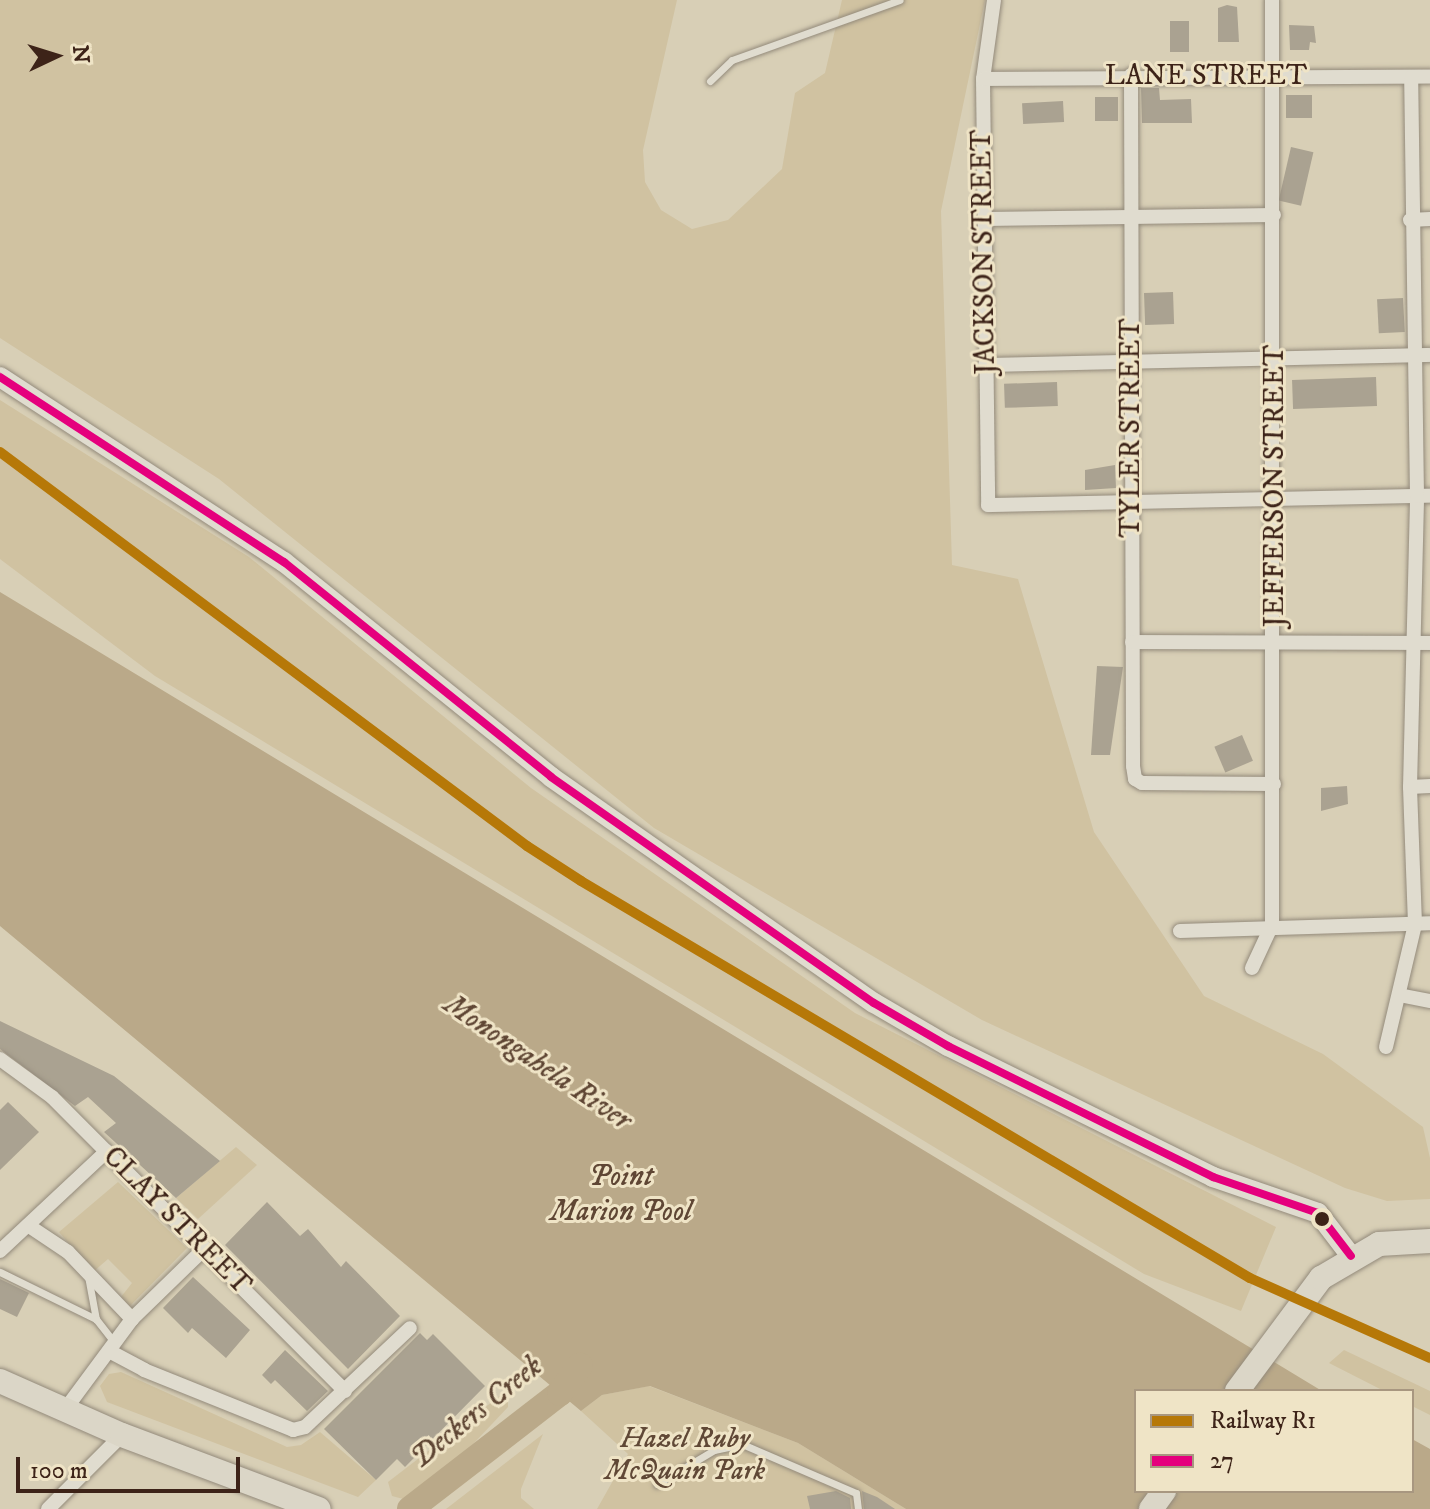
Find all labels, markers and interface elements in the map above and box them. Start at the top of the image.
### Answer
north arrow [16,16,96,96]
text: N [66,44,95,64]
street label: LANE STREET [1105,59,1307,93]
street label: JACKSON STREET [965,129,1003,375]
street label: TYLER STREET [1114,318,1148,538]
street label: JEFFERSON STREET [1258,345,1292,627]
water label: Monongahela River [436,987,638,1139]
street label: CLAY STREET [96,1140,258,1302]
water label: Point Marion Pool [550,1159,692,1230]
unlabelled marker [1314,1211,1330,1227]
water label: Deckers Creek [404,1349,550,1477]
legend [1134,1389,1414,1493]
text: Railway R1 [1210,1406,1316,1436]
park label: Hazel Ruby McQuain Park [605,1422,765,1488]
scale bar [20,1441,244,1491]
text: 27 [1210,1446,1234,1476]
text: 100 m [30,1456,88,1486]

